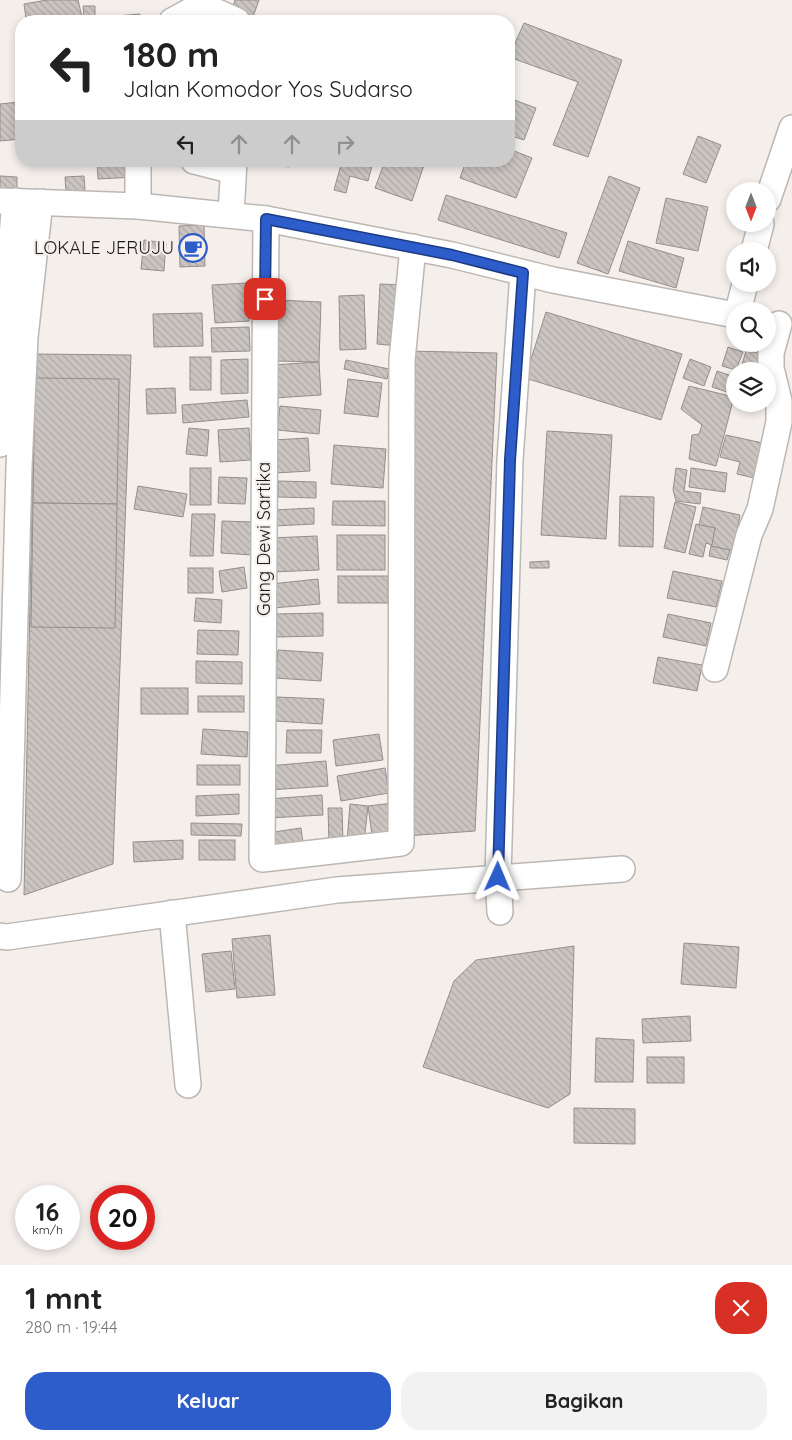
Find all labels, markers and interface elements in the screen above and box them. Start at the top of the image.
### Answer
text: 180 m [123,32,219,76]
icon: left [40,35,105,100]
text: Jalan Komodor Yos Sudarso [123,75,413,103]
icon: left [172,130,200,158]
icon: ahead [225,130,253,158]
icon: ahead [278,130,306,158]
icon: right [331,130,359,158]
north arrow [726,182,776,232]
map controls [726,182,776,412]
cafe icon: LOKALE JERUJU [178,233,208,263]
place label: LOKALE JERUJU [34,236,174,259]
button: sound [726,242,776,292]
pin [244,278,286,320]
icon: arrive [251,285,279,313]
button: search [726,302,776,352]
button: layers [726,362,776,412]
street label: Gang Dewi Sartika [252,462,275,616]
position arrow [471,850,523,902]
speed limit sign: 20 [90,1185,155,1250]
text: 16 [36,1196,59,1227]
text: km/h [32,1222,63,1237]
text: 1 mnt [25,1279,103,1317]
button: close [715,1282,767,1334]
text: 280 m · 19:44 [25,1317,118,1337]
button: Keluar [25,1372,391,1430]
button: Bagikan [401,1372,767,1430]

